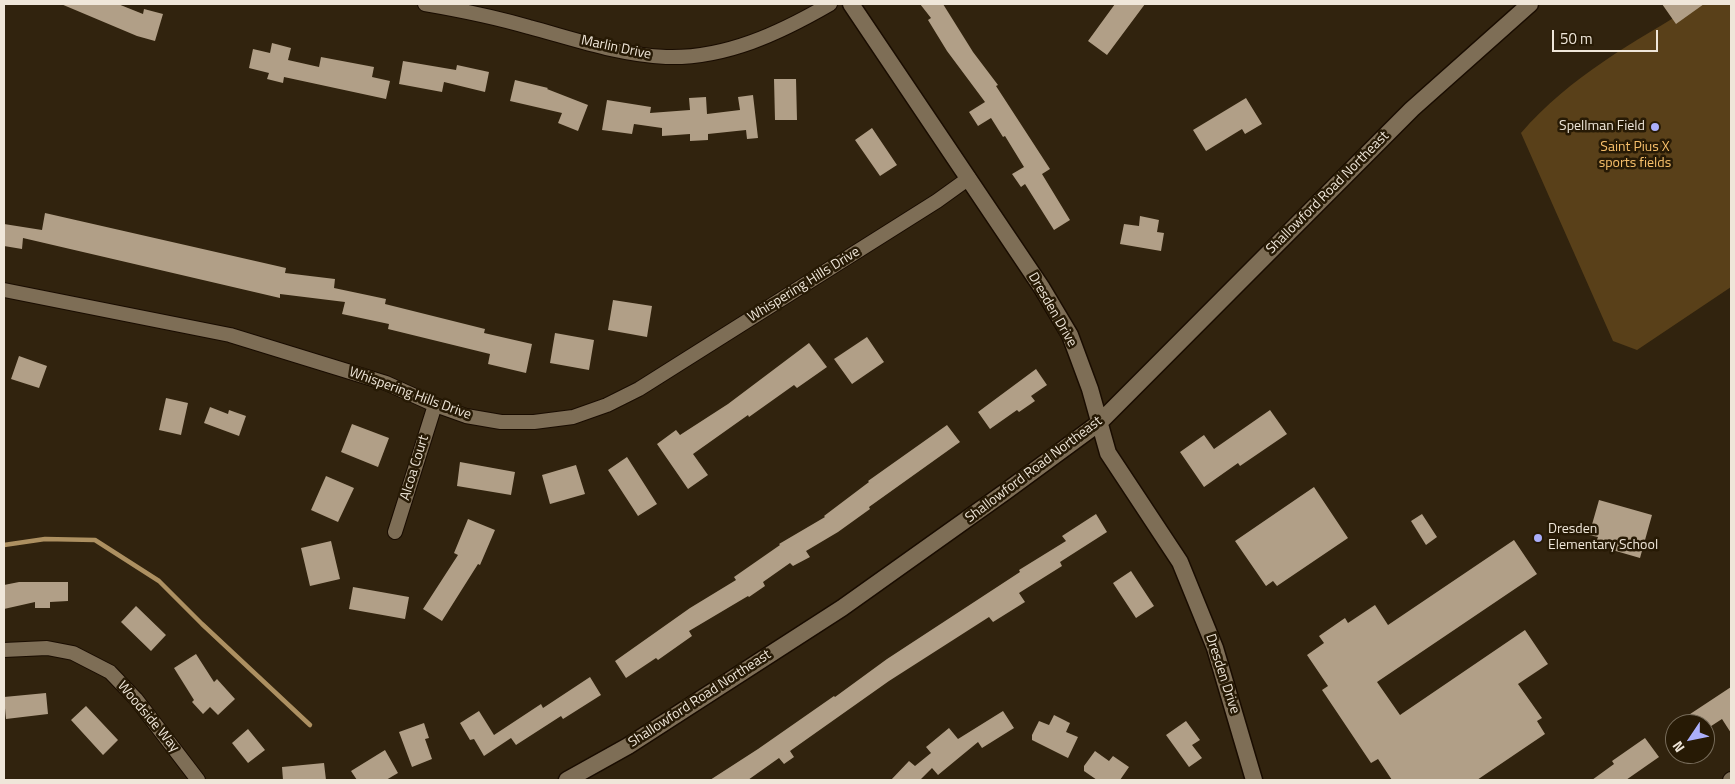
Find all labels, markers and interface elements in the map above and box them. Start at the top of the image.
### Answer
scale bar [1555,20,1661,52]
text: 50 m [1560,27,1593,50]
street label: Marlin Drive [579,32,653,64]
place label: Spellman Field [1559,119,1645,135]
marker: Spellman Field [1649,121,1661,133]
street label: Shallowford Road Northeast [1263,128,1393,258]
park label: Saint Pius X sports fields [1599,140,1671,172]
street label: Whispering Hills Drive [745,244,863,326]
street label: Dresden Drive [1024,270,1080,350]
street label: Whispering Hills Drive [347,364,473,424]
street label: Shallowford Road Northeast [962,413,1106,527]
street label: Alcoa Court [397,433,433,503]
place label: Dresden Elementary School [1548,522,1658,554]
marker: Dresden Elementary School [1532,532,1544,544]
street label: Dresden Drive [1201,632,1243,716]
street label: Shallowford Road Northeast [626,647,774,751]
street label: Woodside Way [113,678,183,756]
north arrow [1665,714,1715,764]
text: N [1667,737,1689,757]

